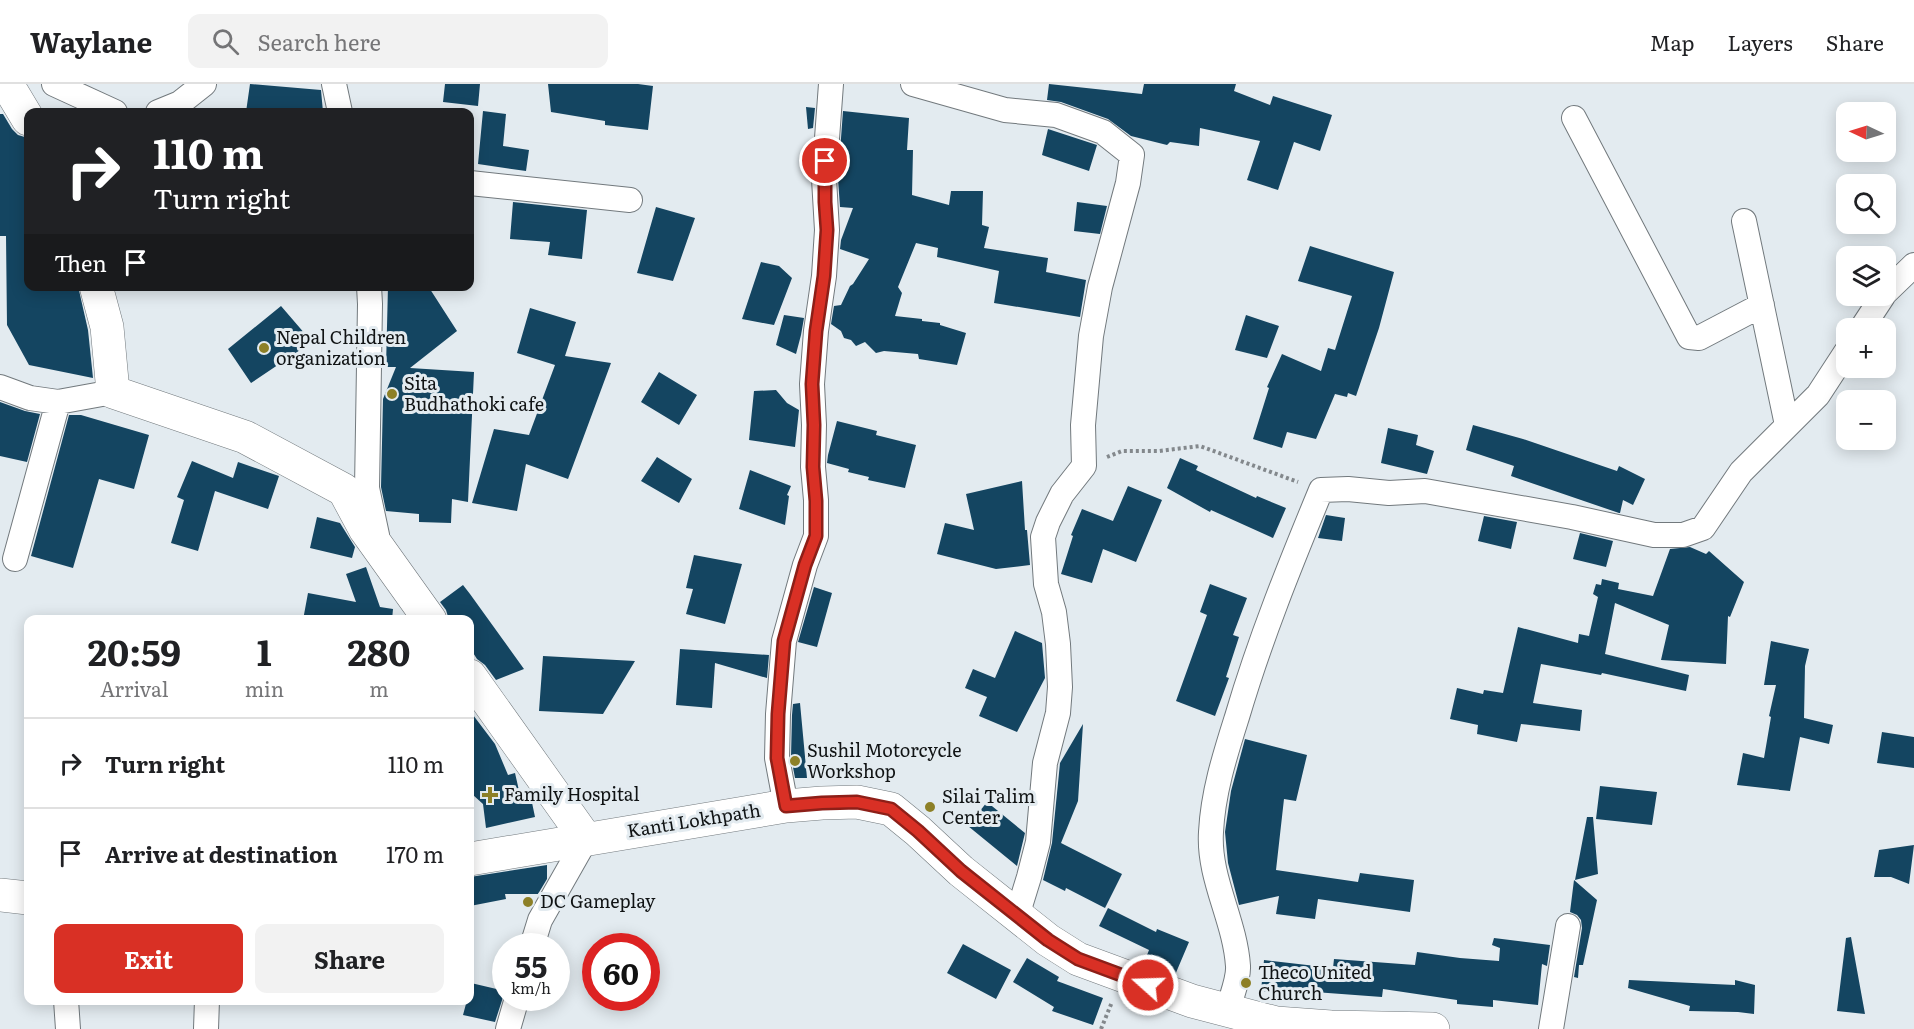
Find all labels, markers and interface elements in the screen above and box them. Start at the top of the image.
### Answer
search box [188,14,608,68]
text: Waylane [30,20,152,62]
icon: search [209,25,242,58]
text: Search here [257,25,381,58]
text: Map [1650,26,1695,57]
text: Layers [1728,26,1793,57]
text: Share [1826,26,1884,57]
north arrow [1836,102,1896,162]
map controls [1836,102,1896,450]
text: 110 m [153,120,264,182]
icon: right [54,132,132,210]
pin [799,135,850,186]
icon: arrive [808,144,841,177]
button: search [1836,174,1896,234]
text: Turn right [153,177,290,217]
text: Then [54,246,107,279]
icon: arrive [119,246,152,279]
button: layers [1836,246,1896,306]
button: + [1836,318,1896,378]
place label: Nepal Children organization [276,323,406,371]
marker: Nepal Children organization [257,341,271,355]
place label: Sita Budhathoki cafe [404,369,544,417]
marker: Sita Budhathoki cafe [385,387,399,401]
button: − [1836,390,1896,450]
text: 20:59 [88,624,181,677]
text: 1 [257,624,272,677]
text: 280 [348,624,410,677]
text: Arrival [100,673,168,703]
text: min [245,673,284,703]
text: m [369,673,389,703]
place label: Sushil Motorcycle Workshop [807,736,961,784]
icon: right [54,747,87,780]
text: Turn right [105,747,225,780]
text: 110 m [388,747,444,780]
marker: Sushil Motorcycle Workshop [788,754,802,768]
place label: Family Hospital [504,780,639,807]
place label: Silai Talim Center [942,782,1035,830]
marker: Family Hospital [481,786,499,804]
street label: Kanti Lokhpath [625,796,763,843]
marker: Silai Talim Center [923,800,937,814]
icon: arrive [54,837,87,870]
text: Arrive at destination [105,837,338,870]
text: 170 m [386,837,444,870]
place label: DC Gameplay [540,887,656,914]
marker: DC Gameplay [521,895,535,909]
button: Exit [54,924,243,993]
button: Share [255,924,444,993]
speed limit sign: 60 [582,933,660,1011]
text: 55 [515,943,547,987]
position arrow [1116,953,1180,1017]
place label: Theco United Church [1258,958,1372,1006]
text: km/h [511,976,551,999]
marker: Theco United Church [1239,976,1253,990]

